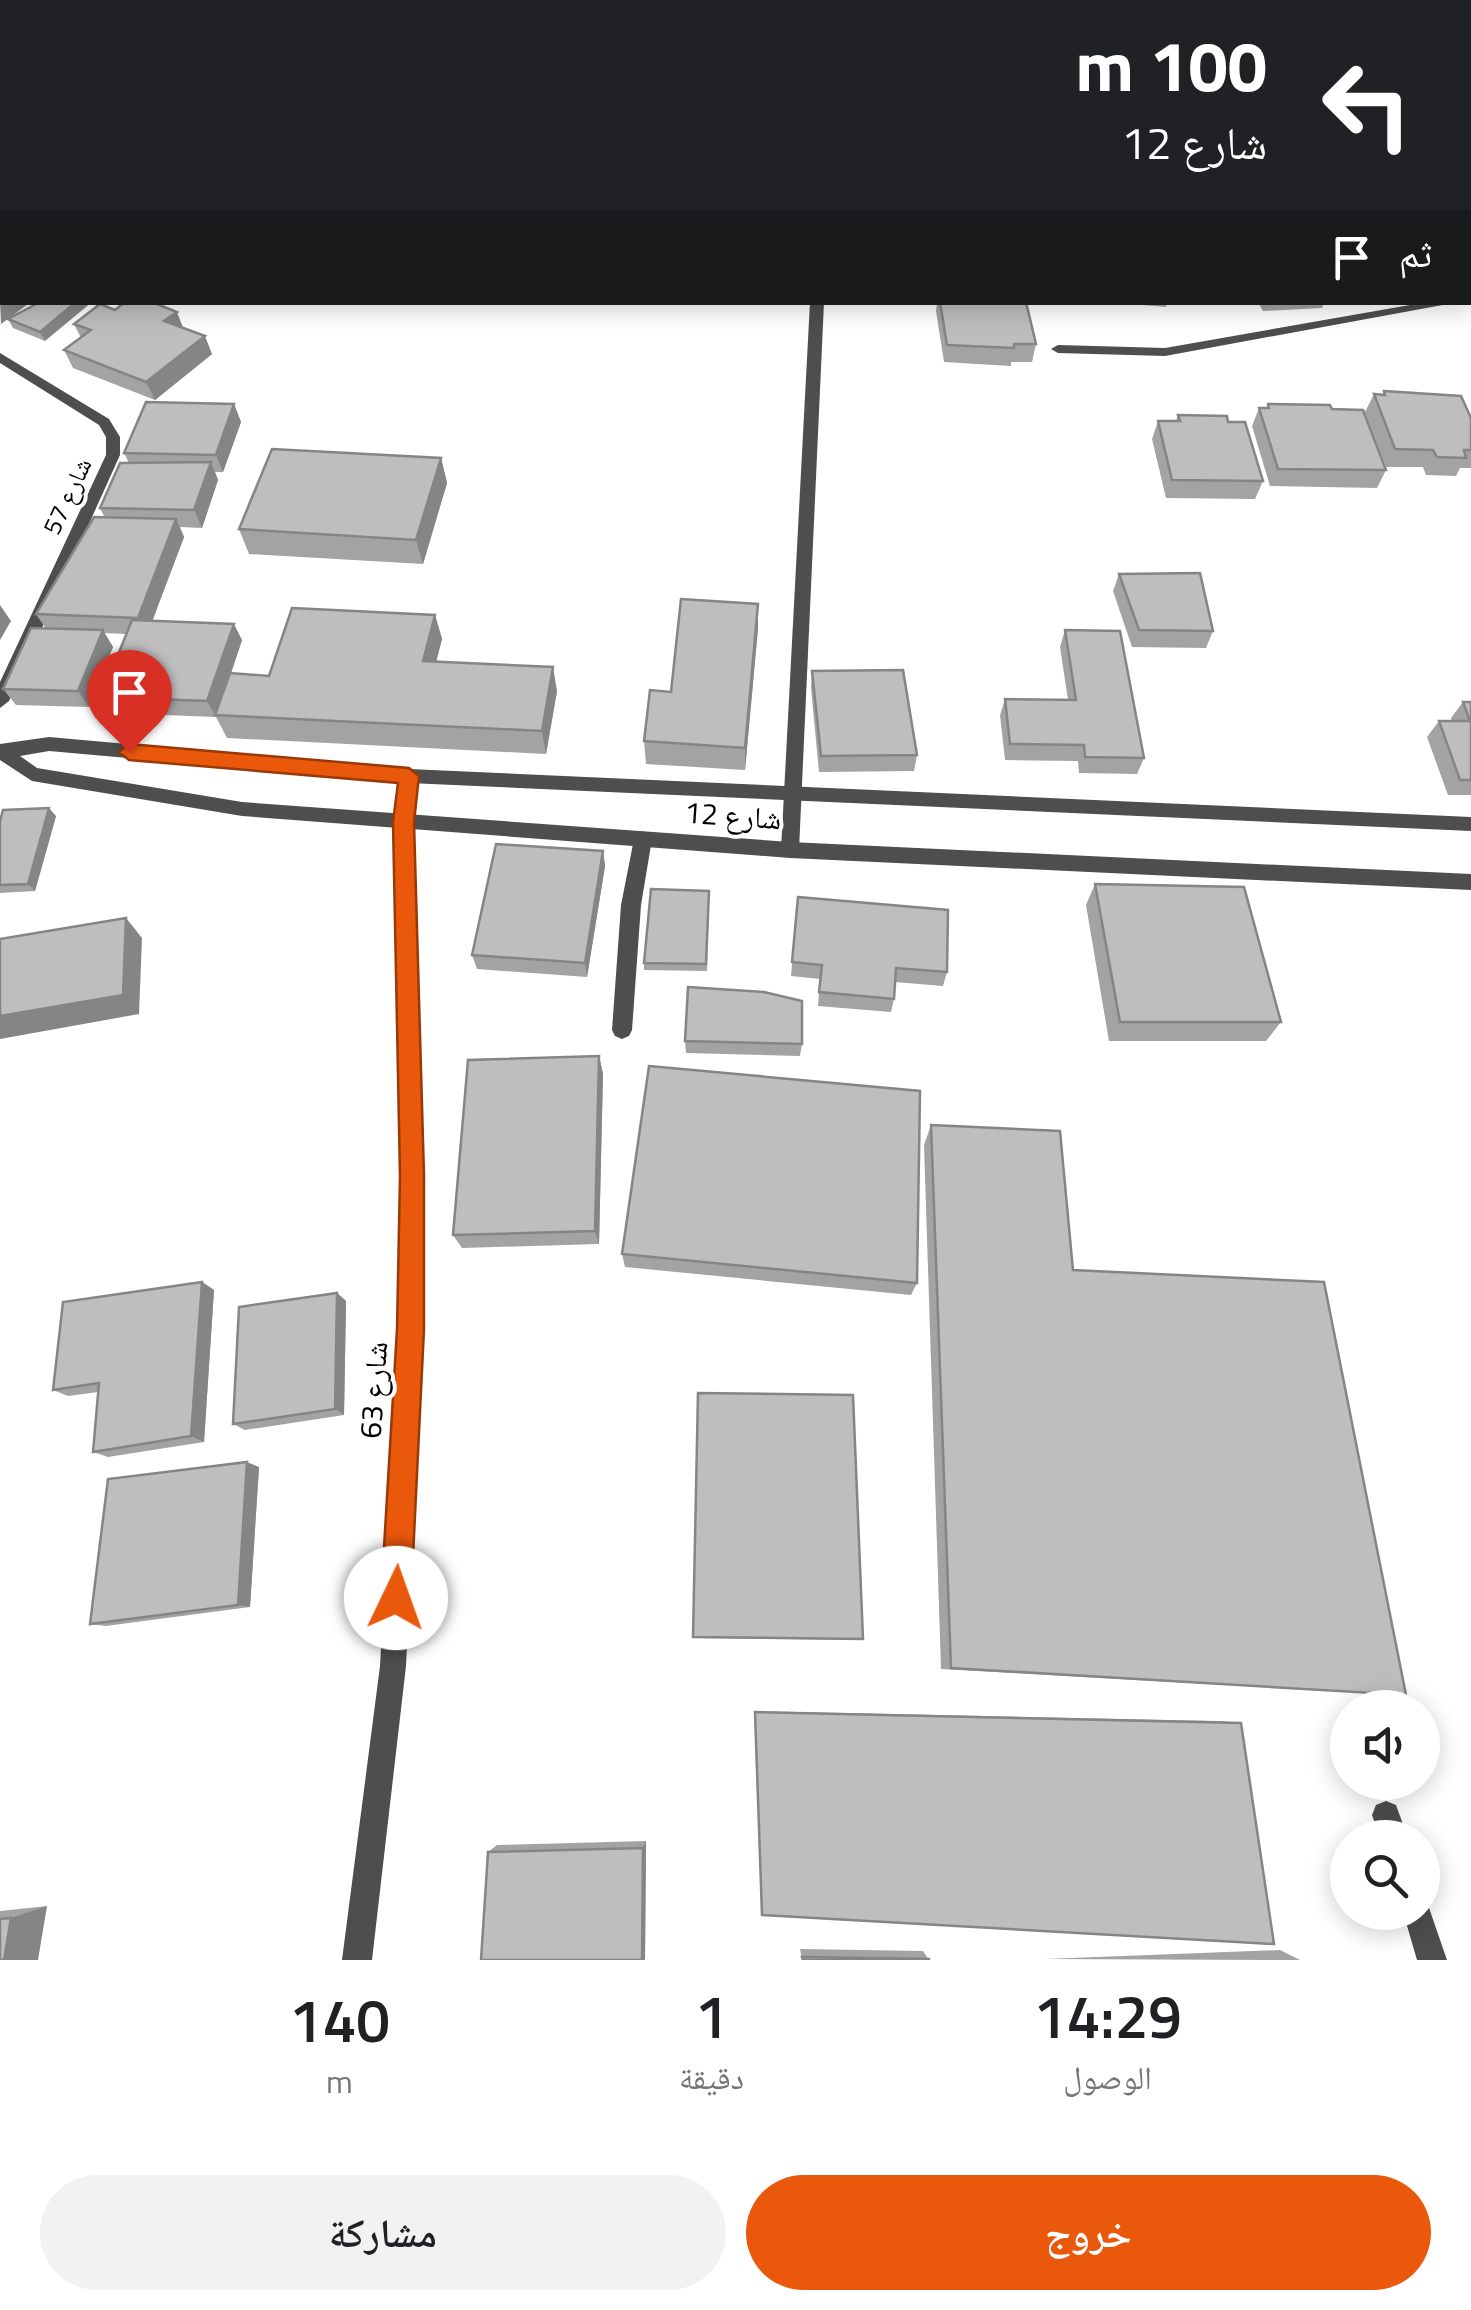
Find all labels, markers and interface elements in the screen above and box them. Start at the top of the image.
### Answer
text: 100 m [1075,12,1267,118]
icon: left [1302,40,1432,170]
text: شارع 12 [1121,108,1267,176]
text: ثم [1399,224,1432,282]
icon: arrive [1324,230,1379,285]
street label: شارع 57 [33,451,101,541]
pin [87,650,172,753]
icon: arrive [102,665,157,720]
street label: شارع 12 [683,789,783,841]
street label: شارع 63 [347,1340,399,1440]
position arrow [344,1546,448,1650]
map controls [1330,1690,1440,1930]
button: sound [1330,1690,1440,1800]
button: search [1330,1820,1440,1930]
text: 1 [695,1970,728,2061]
text: 14:29 [1033,1970,1182,2061]
text: 140 [289,1974,390,2065]
text: دقيقة [679,2053,744,2101]
text: الوصول [1063,2053,1152,2101]
text: m [326,2057,353,2105]
button: مشاركة [40,2175,726,2290]
button: خروج [746,2175,1431,2290]

